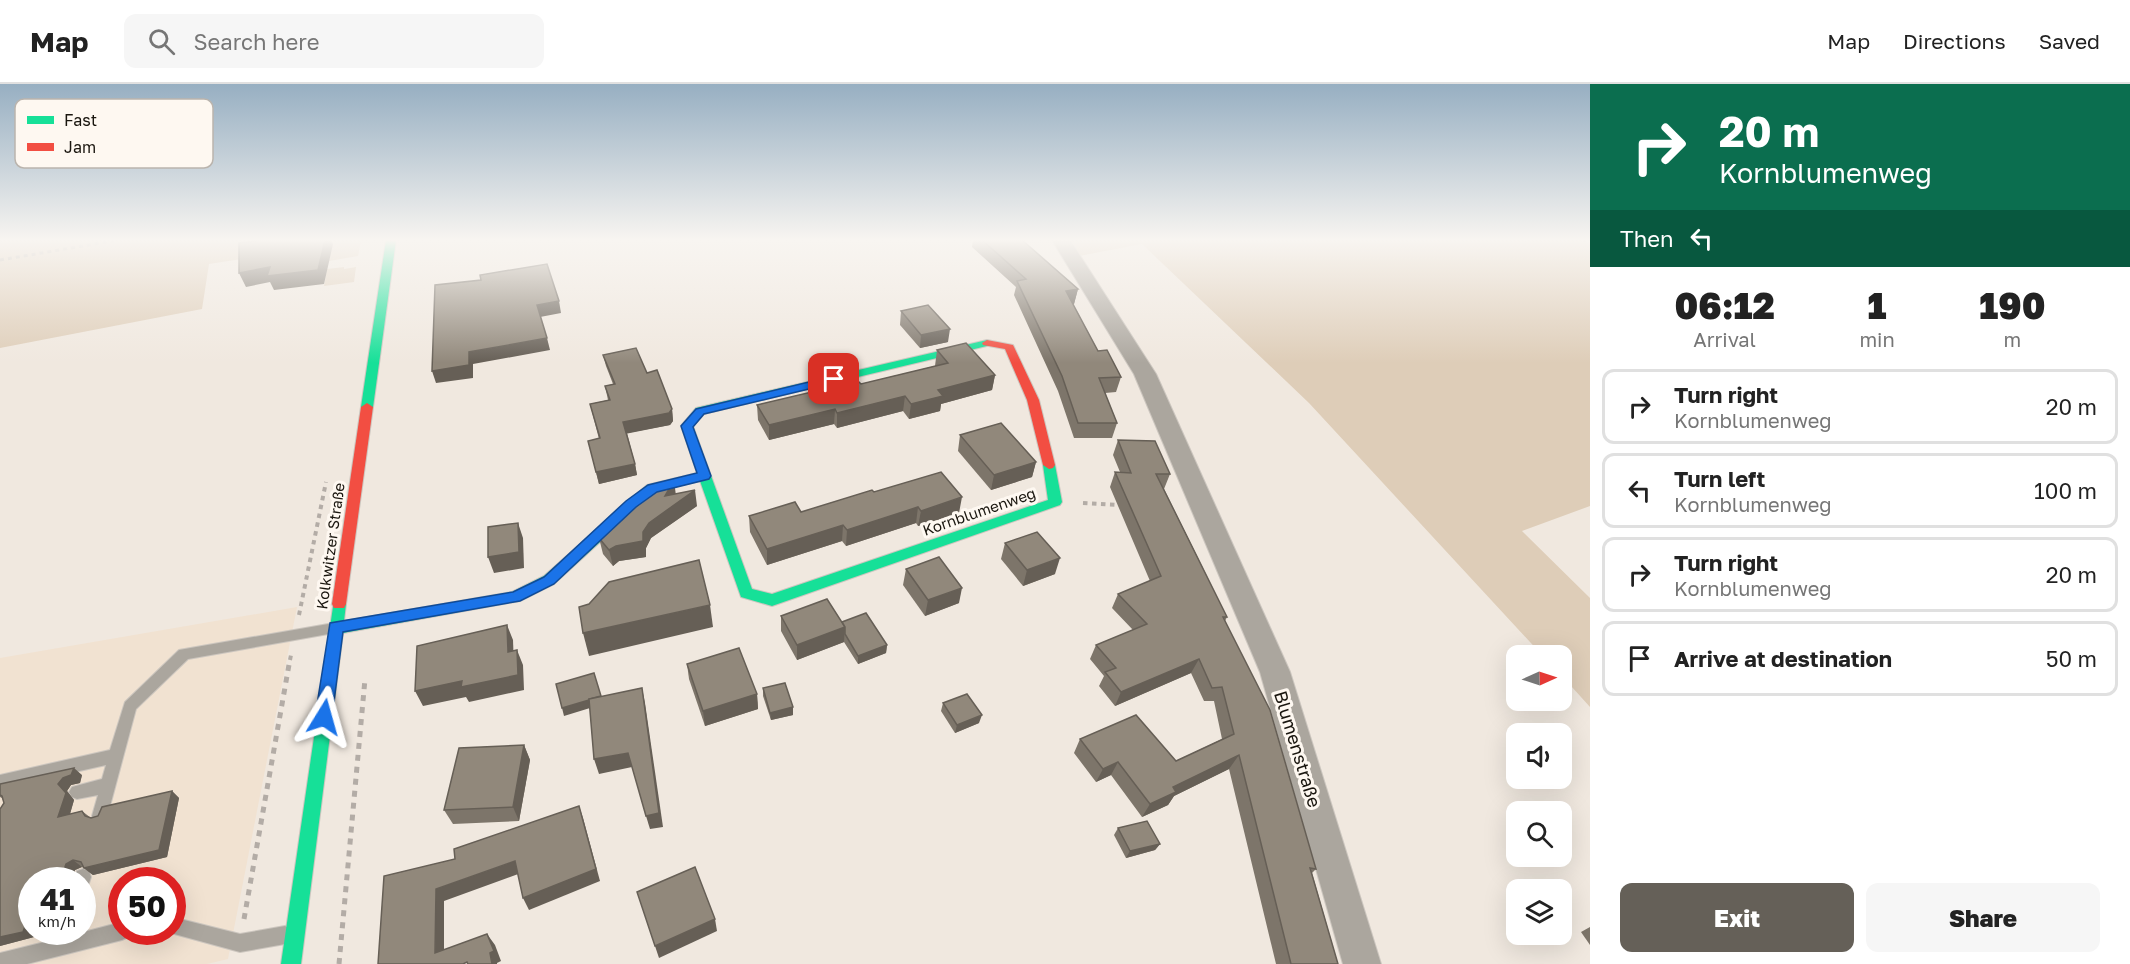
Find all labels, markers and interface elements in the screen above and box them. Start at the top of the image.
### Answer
search box [124,14,544,68]
text: Map [30,25,88,58]
icon: search [145,25,178,58]
text: Search here [193,28,319,55]
text: Map [1827,28,1870,54]
text: Directions [1903,28,2006,54]
text: Saved [2039,28,2100,54]
legend [15,99,213,168]
text: 20 m [1719,106,1819,156]
icon: right [1620,108,1698,186]
text: Fast [64,110,97,130]
text: Jam [64,137,96,157]
text: Kornblumenweg [1719,157,1932,189]
icon: left [1685,222,1718,255]
text: Then [1620,225,1673,252]
text: 06:12 [1675,284,1775,327]
text: 1 [1868,284,1887,327]
text: 190 [1979,284,2045,327]
text: Arrival [1693,327,1756,351]
text: min [1859,327,1895,351]
text: m [2004,327,2021,351]
pin [808,353,859,404]
icon: arrive [817,362,850,395]
text: Turn right [1674,381,1778,408]
icon: right [1623,390,1656,423]
text: 20 m [2046,393,2097,420]
text: Kornblumenweg [1674,408,1832,432]
text: Turn left [1674,465,1765,492]
icon: left [1623,474,1656,507]
text: 100 m [2034,477,2097,504]
street label: Kolkwitzer Straße [312,481,348,611]
street label: Kornblumenweg [920,483,1038,539]
text: Kornblumenweg [1674,492,1832,516]
text: Turn right [1674,549,1778,576]
icon: right [1623,558,1656,591]
text: 20 m [2046,561,2097,588]
text: Kornblumenweg [1674,576,1832,600]
icon: arrive [1623,642,1656,675]
north arrow [1506,645,1572,711]
map controls [1506,645,1572,945]
text: Arrive at destination [1674,645,1892,672]
text: 50 m [2046,645,2097,672]
position arrow [292,685,356,749]
street label: Blumenstraße [1270,688,1326,810]
button: sound [1506,723,1572,789]
button: search [1506,801,1572,867]
speed limit sign: 50 [108,867,186,945]
button: layers [1506,879,1572,945]
text: 41 [40,881,74,917]
button: Exit [1620,883,1854,952]
button: Share [1866,883,2100,952]
text: km/h [38,912,76,930]

